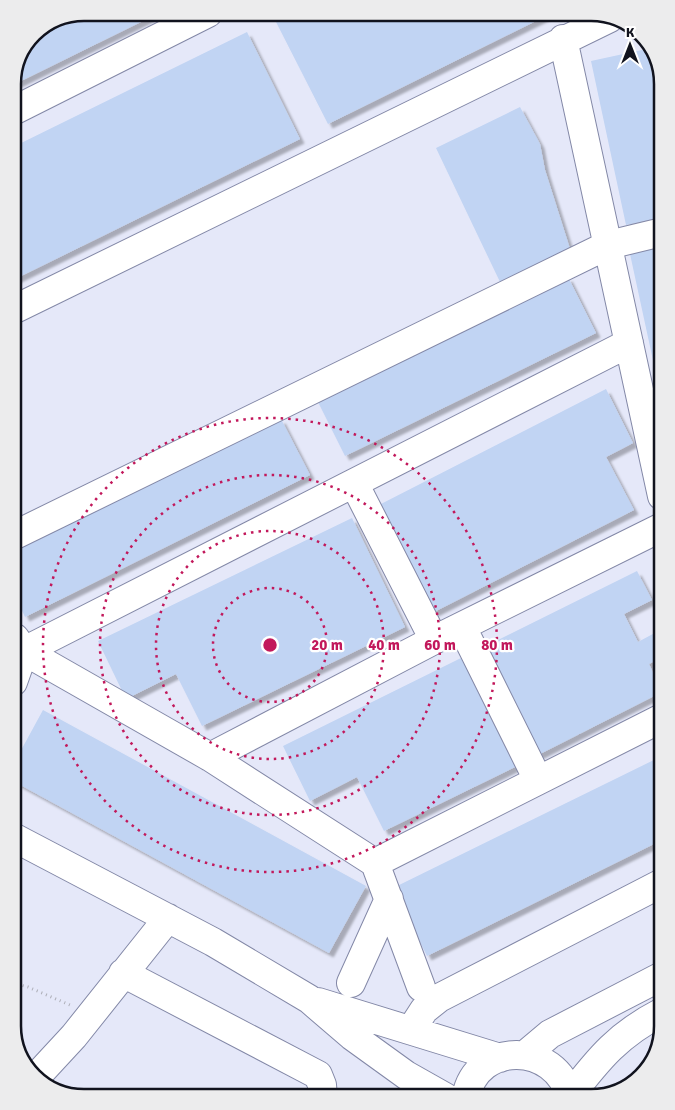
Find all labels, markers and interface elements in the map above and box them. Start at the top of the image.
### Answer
north arrow [605,20,655,70]
text: K [626,24,635,41]
centre of rings [261,636,279,654]
text: 20 m [311,636,343,654]
text: 40 m [368,636,400,654]
text: 60 m [424,636,456,654]
text: 80 m [481,636,513,654]

